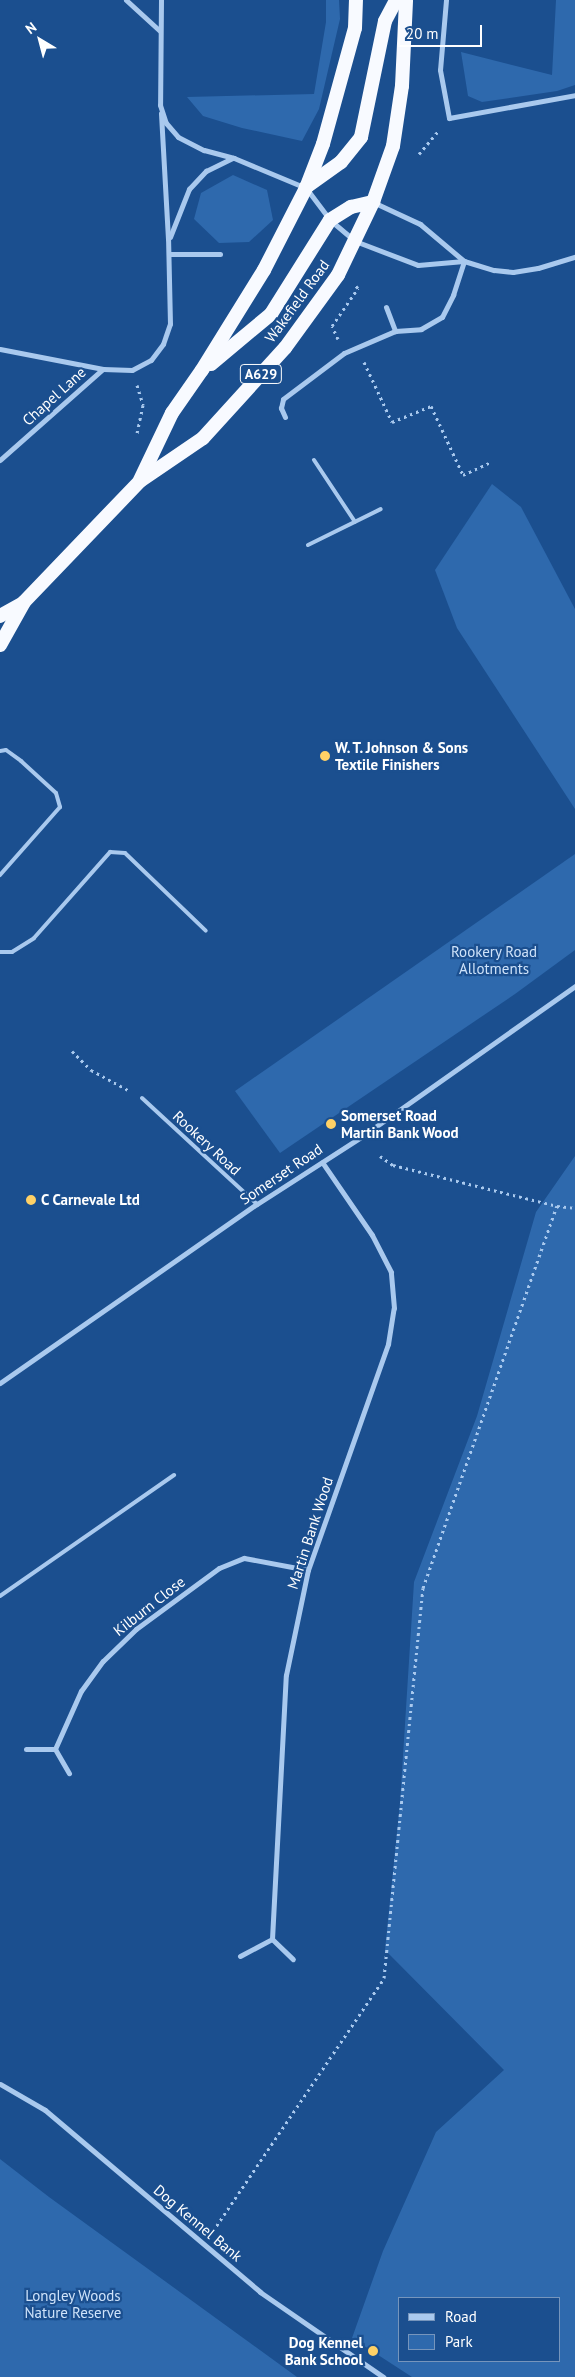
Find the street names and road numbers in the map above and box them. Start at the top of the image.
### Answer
street label: Wakefield Road [261,256,333,346]
road number: A629 [240,362,282,386]
street label: Chapel Lane [19,363,89,429]
street label: Rookery Road [169,1107,245,1179]
street label: Somerset Road [236,1140,326,1208]
street label: Martin Bank Wood [283,1474,337,1592]
street label: Kilburn Close [110,1572,188,1640]
street label: Dog Kennel Bank [150,2181,246,2265]

